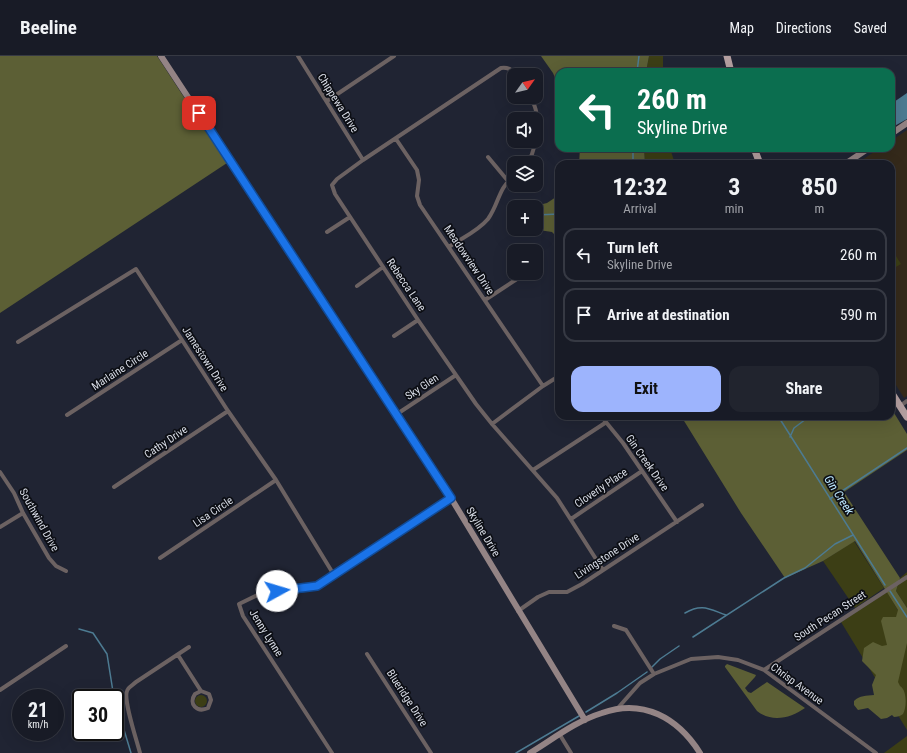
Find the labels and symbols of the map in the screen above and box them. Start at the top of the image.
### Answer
north arrow [507,68,543,104]
street label: Chippewa Drive [315,71,361,135]
pin [182,96,216,130]
street label: Meadowview Drive [441,223,497,297]
street label: Rebecca Lane [384,256,428,314]
street label: Jamestown Drive [179,324,231,394]
street label: Marlaine Circle [89,347,151,393]
street label: Sky Glen [403,371,441,403]
street label: Cathy Drive [142,423,190,461]
street label: Gin Creek Drive [623,432,671,494]
street label: Cloverly Place [572,466,630,510]
water label: Gin Creek [821,473,857,518]
street label: Southwind Drive [16,486,62,554]
street label: Lisa Circle [191,494,235,530]
street label: Skyline Drive [463,505,503,559]
street label: Livingstone Drive [572,530,642,582]
position arrow [256,570,298,612]
street label: South Pecan Street [792,588,868,644]
street label: Jenny Lynne [246,607,286,659]
street label: Chrisp Avenue [768,661,826,707]
street label: Blueridge Drive [384,667,430,729]
speed limit sign: 30 [72,689,124,741]

